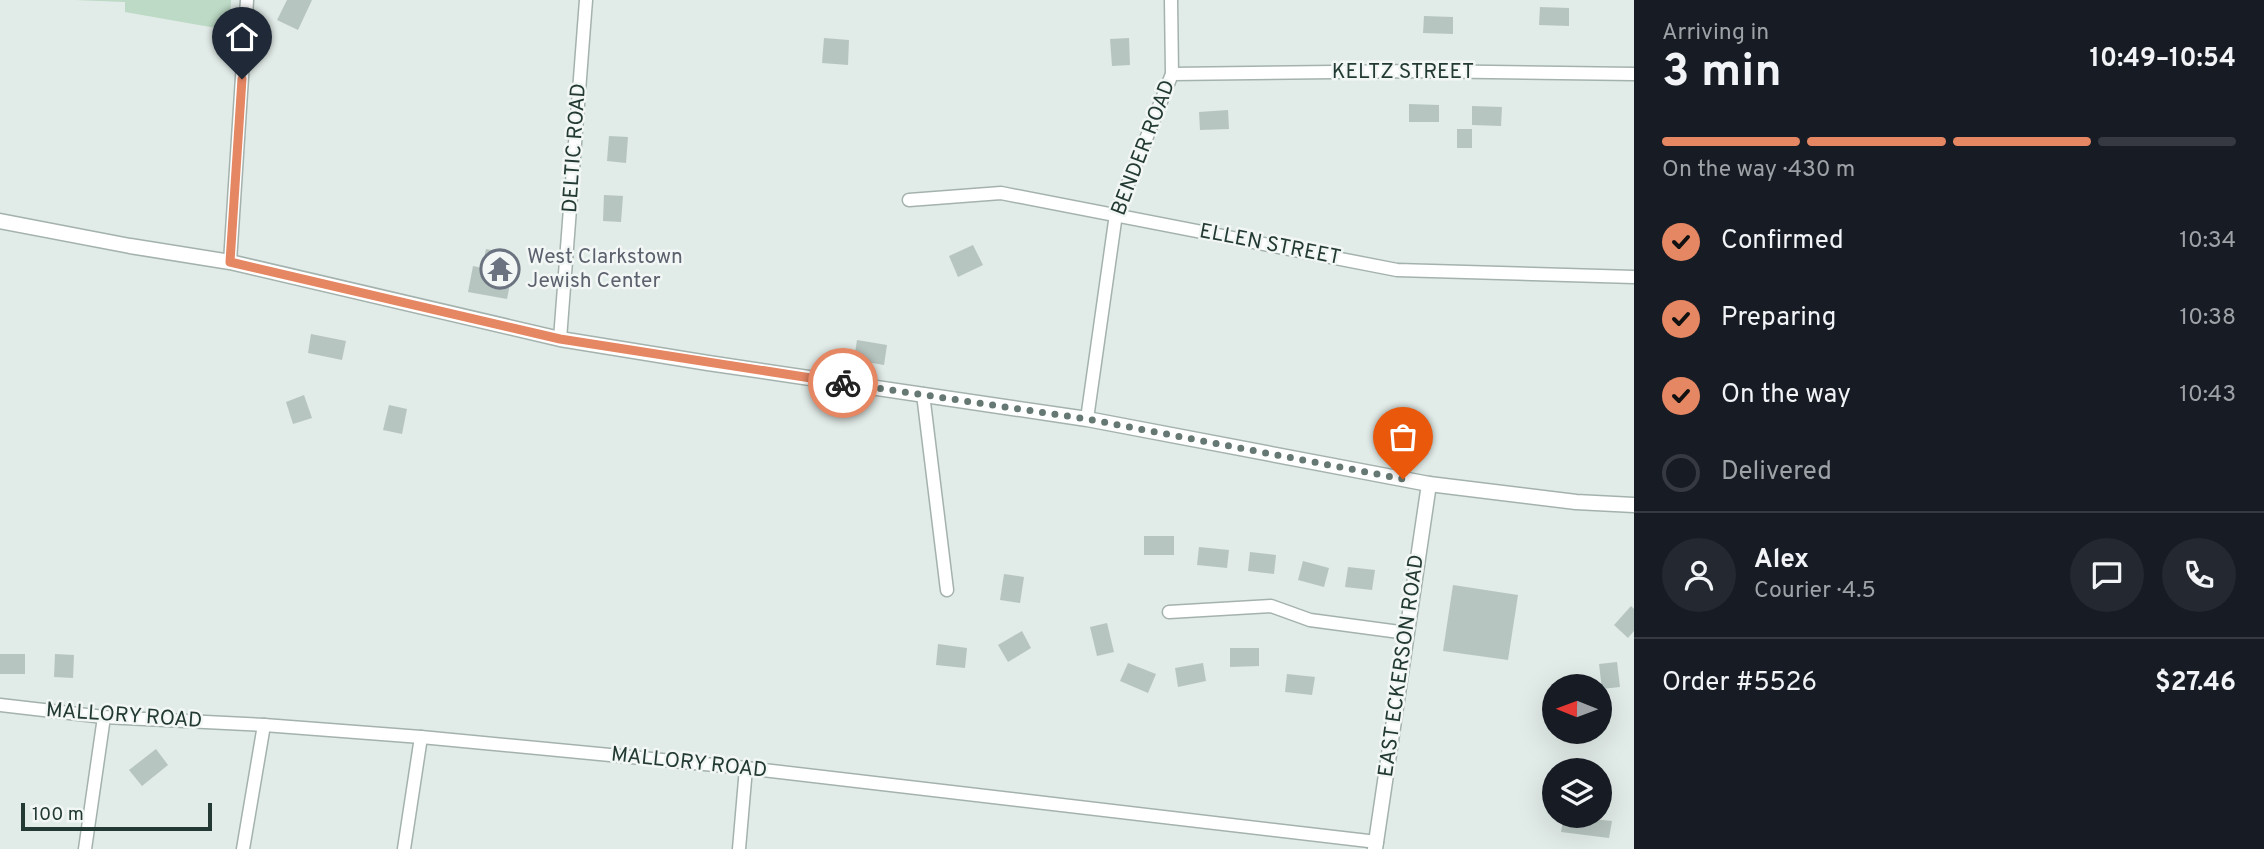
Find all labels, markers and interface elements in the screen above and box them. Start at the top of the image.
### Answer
pin [212,7,272,79]
icon: home [223,18,261,56]
text: Arriving in [1662,19,1769,48]
text: 10:49–10:54 [2090,43,2236,76]
text: 3 min [1662,44,1782,103]
street label: KELTZ STREET [1332,59,1474,86]
street label: BENDER ROAD [1106,76,1182,220]
street label: DELTIC ROAD [557,82,593,214]
text: On the way · 430 m [1662,156,1855,185]
street label: ELLEN STREET [1197,218,1343,272]
icon: check [1662,223,1700,261]
text: Confirmed [1721,225,1844,258]
text: 10:34 [2179,227,2236,256]
place label: West Clarkstown Jewish Center [527,244,683,295]
temple icon: West Clarkstown Jewish Center [479,248,521,290]
icon: check [1662,300,1700,338]
text: Preparing [1721,302,1836,335]
text: 10:38 [2180,304,2236,333]
courier [808,348,878,418]
icon: bike [824,364,862,402]
icon: check [1662,377,1700,415]
text: On the way [1721,379,1851,412]
text: 10:43 [2179,381,2236,410]
pin [1373,407,1433,479]
icon: bag [1384,418,1422,456]
text: Delivered [1721,456,1832,489]
button: person [1662,538,1736,612]
button: chat [2070,538,2144,612]
button: phone [2162,538,2236,612]
text: Alex [1754,544,1809,577]
street label: EAST ECKERSON ROAD [1373,553,1431,779]
text: Courier · 4.5 [1754,577,1876,606]
text: Order #5526 [1662,667,1817,700]
text: $27.46 [2155,667,2236,700]
north arrow [1542,674,1612,744]
map controls [1542,674,1612,828]
street label: MALLORY ROAD [45,697,203,735]
street label: MALLORY ROAD [610,741,768,785]
button: layers [1542,758,1612,828]
scale bar [21,800,212,832]
text: 100 m [32,803,84,827]

